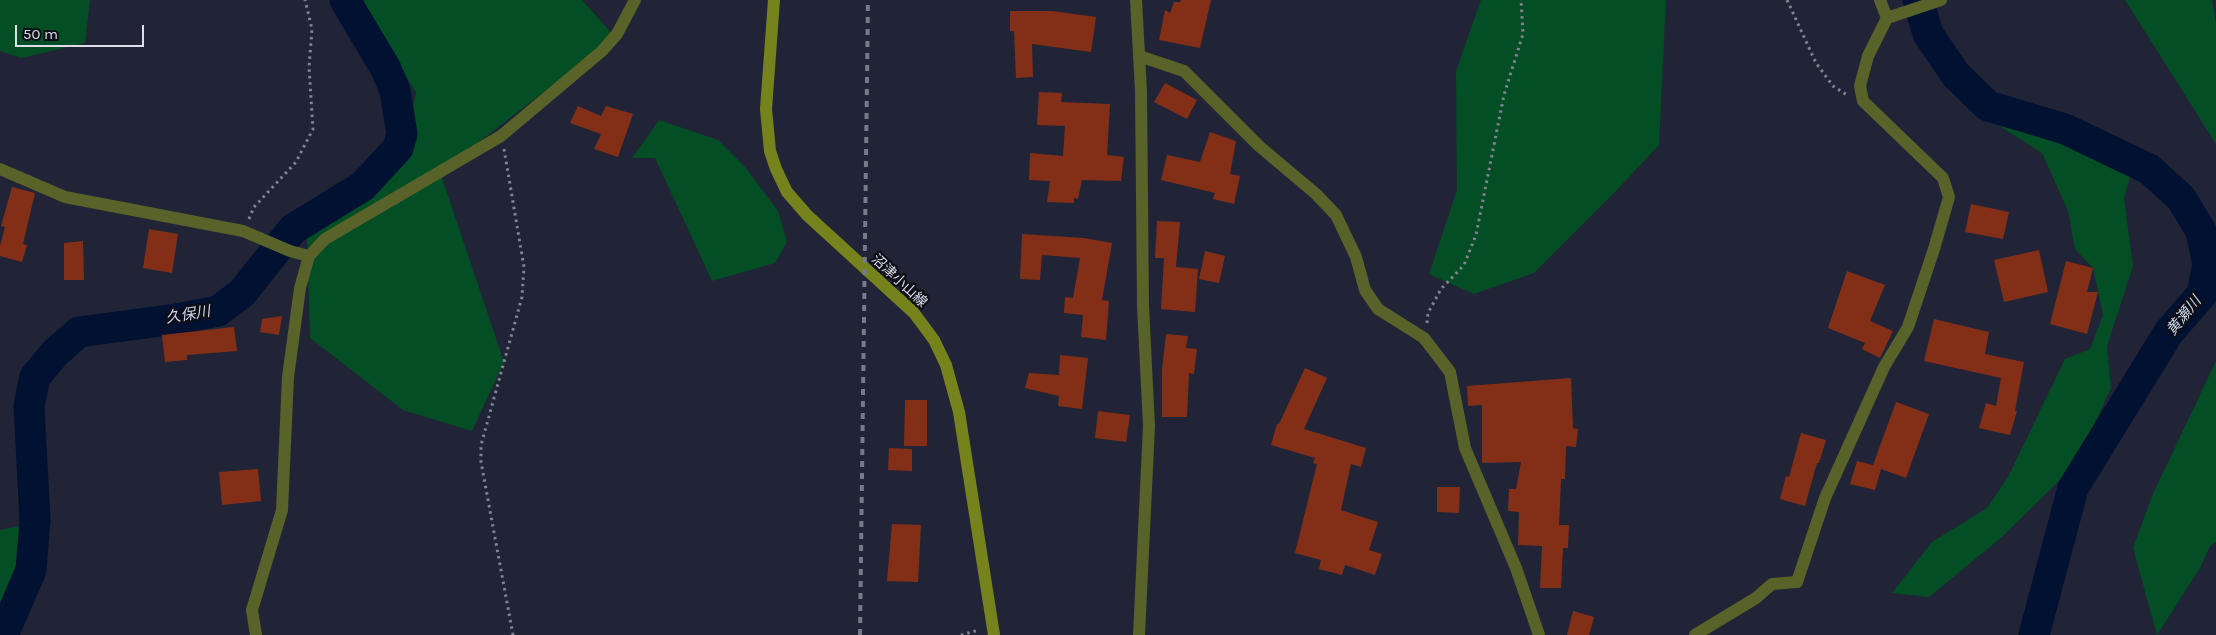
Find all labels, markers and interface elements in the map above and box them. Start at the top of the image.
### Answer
scale bar [18,15,146,47]
text: 50 m [23,25,58,43]
street label: 沼津小山線 [868,251,930,311]
water label: 黄瀬川 [2163,293,2205,339]
water label: 久保川 [164,303,212,327]

